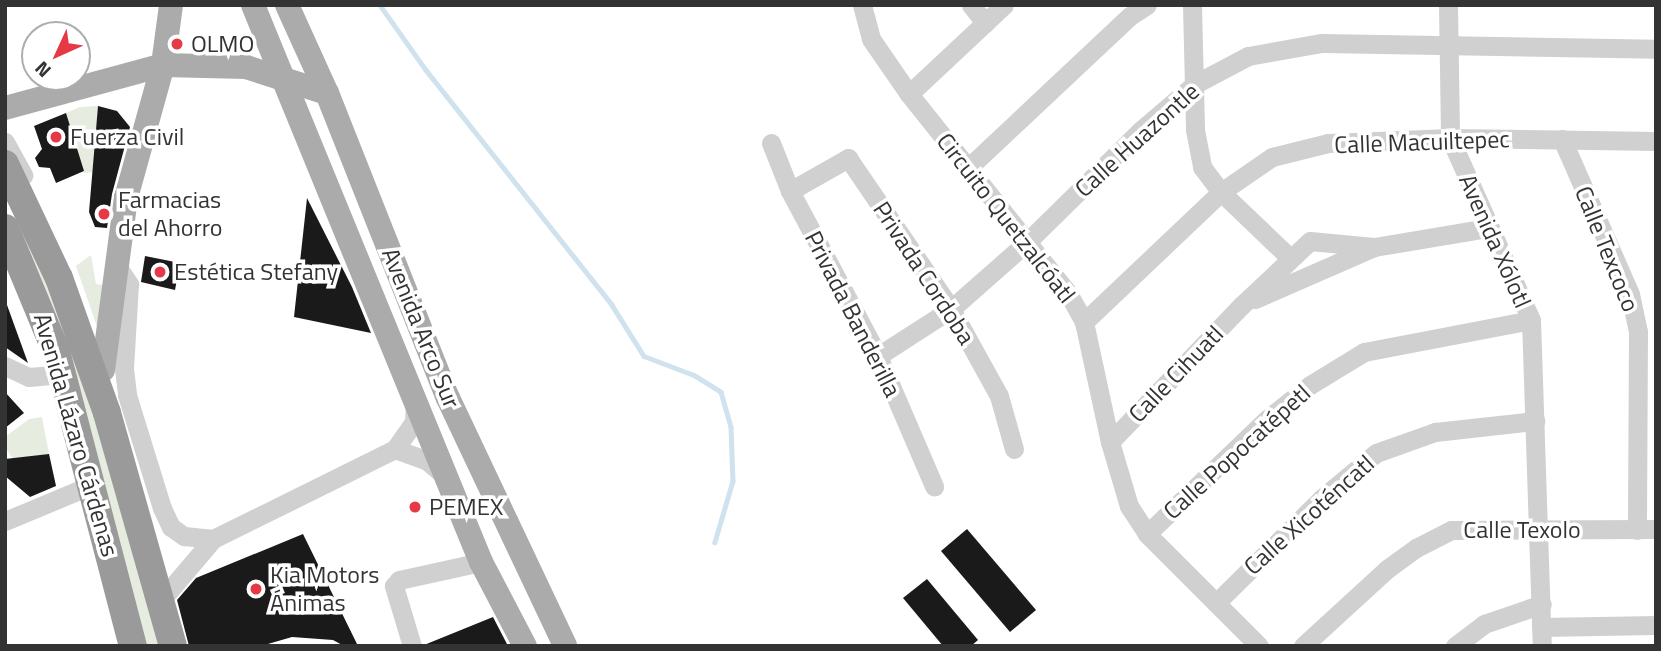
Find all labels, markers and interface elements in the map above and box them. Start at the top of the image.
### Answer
north arrow [21,21,91,91]
place label: OLMO [191,30,254,58]
marker: OLMO [169,36,185,52]
text: N [27,55,57,85]
street label: Calle Huazontle [1069,77,1205,203]
place label: Fuerza Civil [70,123,184,151]
street label: Calle Macuiltepec [1334,125,1510,159]
street label: Circuito Quetzalcóatl [931,127,1081,309]
marker: Fuerza Civil [48,129,64,145]
street label: Avenida Xólotl [1453,170,1537,312]
street label: Calle Texcoco [1569,182,1645,316]
place label: Farmacias del Ahorro [118,186,223,242]
street label: Privada Cordoba [867,196,981,350]
marker: Farmacias del Ahorro [96,206,112,222]
street label: Privada Banderilla [799,226,907,402]
street label: Avenida Arco Sur [376,244,466,412]
place label: Estética Stefany [174,258,338,286]
marker: Estética Stefany [152,264,168,280]
street label: Avenida Lázaro Cárdenas [27,310,125,560]
street label: Calle Cihuatl [1123,320,1229,428]
street label: Calle Popocatépetl [1158,379,1316,525]
street label: Calle Xicoténcatl [1238,449,1380,581]
place label: PEMEX [429,493,503,521]
marker: PEMEX [407,499,423,515]
street label: Calle Texolo [1463,516,1581,544]
place label: Kia Motors Ánimas [270,561,379,617]
marker: Kia Motors Ánimas [248,581,264,597]

